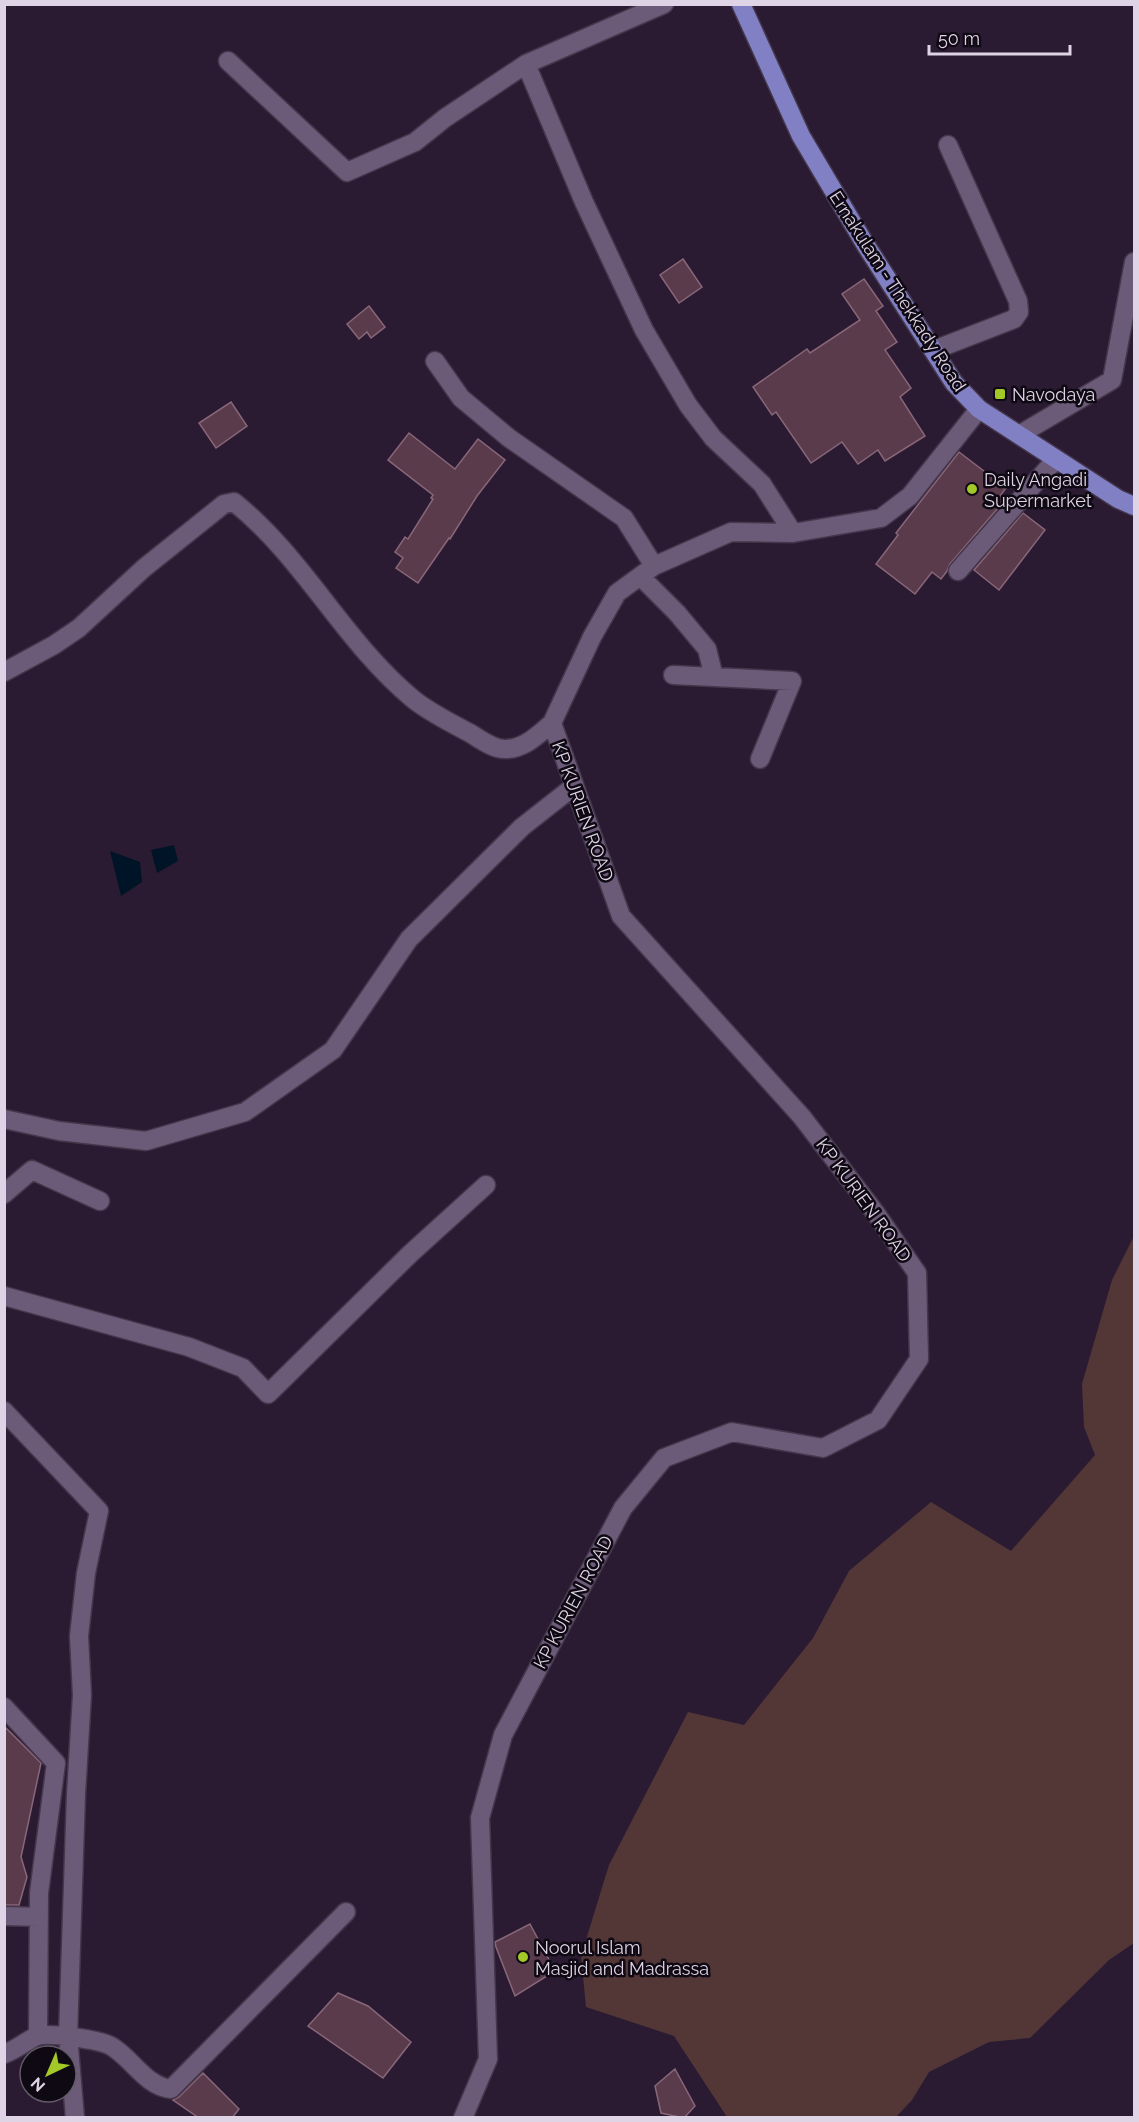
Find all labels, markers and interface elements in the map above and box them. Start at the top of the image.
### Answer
scale bar [929,18,1070,56]
text: 50 m [938,28,980,49]
street label: Ernakulam - Thekkady Road [825,187,971,395]
place label: Navodaya [1012,384,1095,405]
marker: Navodaya [993,387,1007,401]
place label: Daily Angadi Supermarket [984,469,1092,511]
marker: Daily Angadi Supermarket [965,482,979,496]
street label: KP KURIEN ROAD [548,738,618,884]
street label: KP KURIEN ROAD [812,1134,916,1266]
street label: KP KURIEN ROAD [529,1532,617,1672]
place label: Noorul Islam Masjid and Madrassa [535,1937,709,1979]
marker: Noorul Islam Masjid and Madrassa [516,1950,530,1964]
north arrow [18,2044,78,2104]
text: N [27,2073,49,2096]

